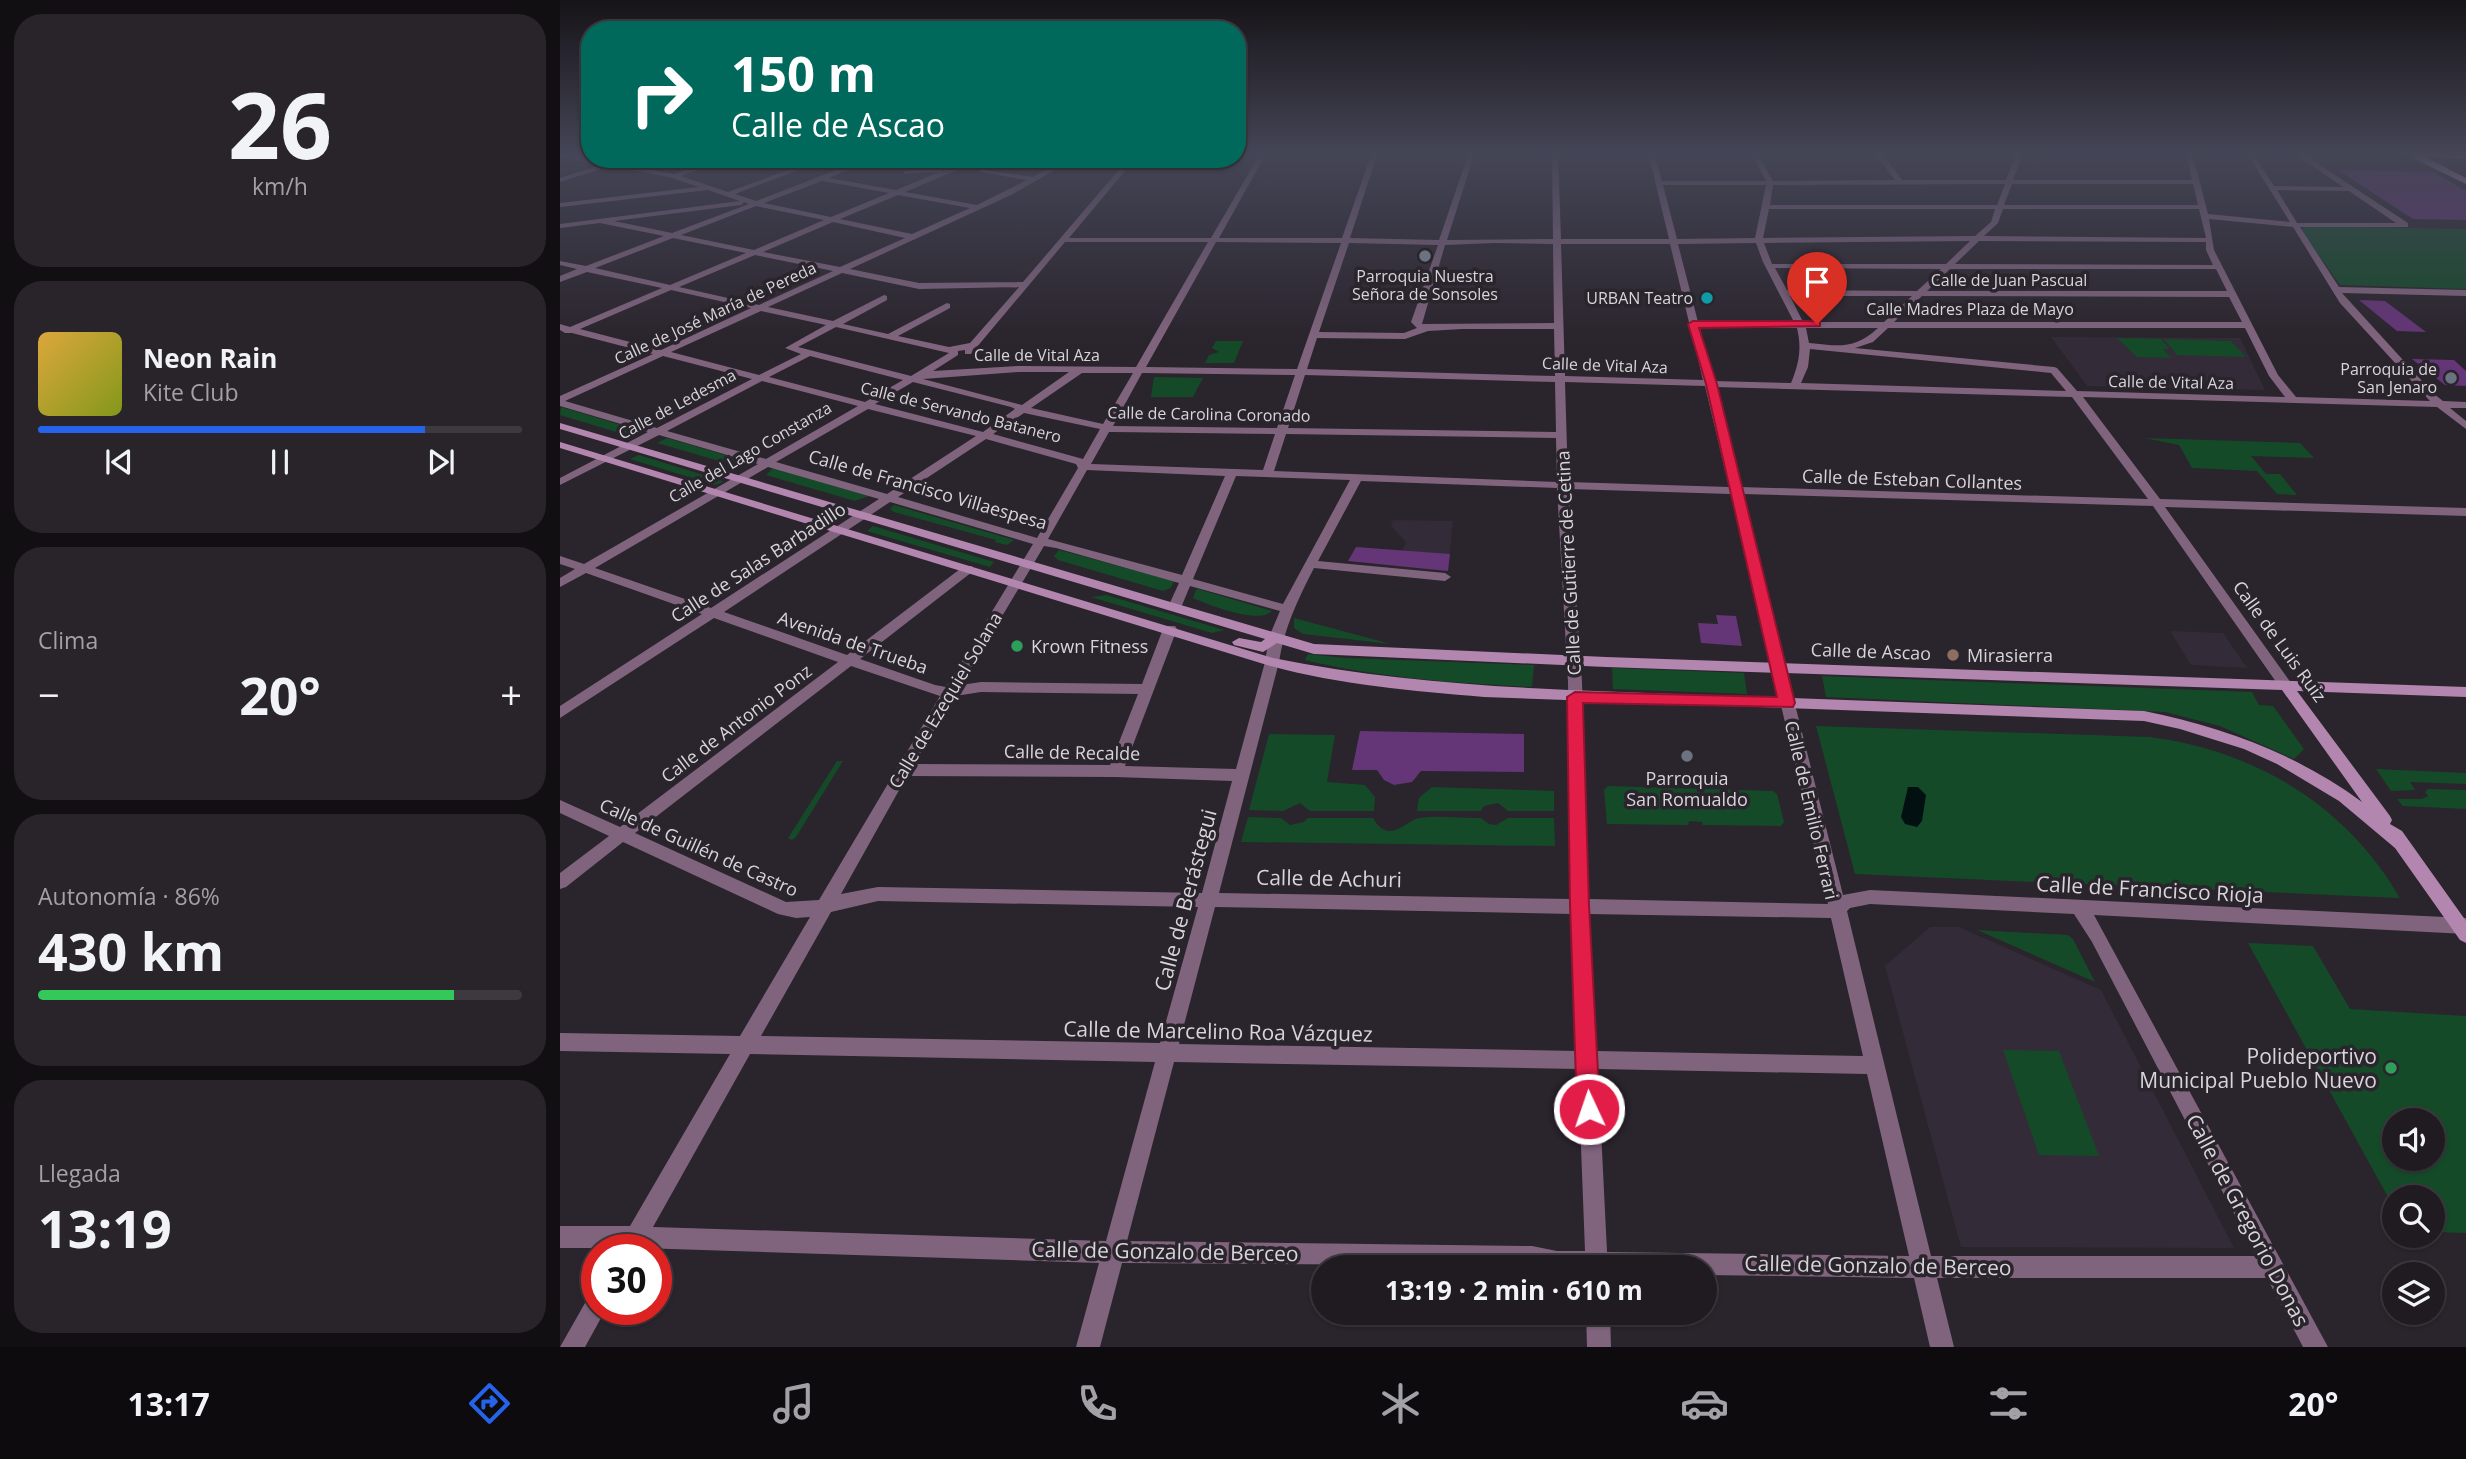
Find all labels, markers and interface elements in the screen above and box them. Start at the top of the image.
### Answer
text: 150 m [731,40,876,106]
icon: right [616,49,707,140]
text: 26 [228,62,332,186]
text: Calle de Ascao [731,103,945,146]
text: km/h [252,170,308,202]
marker: Parroquia Nuestra Señora de Sonsoles [1417,248,1433,264]
pin [1787,252,1847,324]
street label: Calle de José María de Pereda [610,256,820,370]
icon: arrive [1798,263,1836,301]
place label: Parroquia Nuestra Señora de Sonsoles [1352,265,1498,305]
street label: Calle de Juan Pascual [1931,269,2087,291]
place label: URBAN Teatro [1586,287,1693,309]
marker: URBAN Teatro [1699,290,1715,306]
street label: Calle Madres Plaza de Mayo [1866,298,2074,320]
text: Neon Rain [143,340,277,376]
street label: Calle de Vital Aza [974,344,1100,366]
street label: Calle de Vital Aza [1542,352,1668,378]
place label: Parroquia de San Jenaro [2340,358,2437,398]
street label: Calle de Ledesma [614,364,740,444]
street label: Calle de Vital Aza [2108,370,2234,394]
marker: Parroquia de San Jenaro [2443,370,2459,386]
text: Kite Club [143,376,238,408]
street label: Calle de Servando Batanero [858,376,1064,448]
street label: Calle del Lago Constanza [664,396,836,508]
street label: Calle de Carolina Coronado [1107,401,1311,427]
icon: previous [100,443,138,481]
icon: pause [261,443,299,481]
icon: next [422,443,460,481]
street label: Calle de Francisco Villaespesa [806,443,1050,535]
street label: Calle de Gutierre de Cetina [1550,450,1586,676]
street label: Calle de Esteban Collantes [1802,463,2022,495]
street label: Calle de Salas Barbadillo [666,496,850,628]
street label: Calle de Luis Ruiz [2228,576,2332,706]
street label: Avenida de Trueba [775,605,931,679]
street label: Calle de Ezequiel Solana [883,607,1007,793]
text: Clima [38,624,98,656]
place label: Krown Fitness [1031,634,1148,658]
street label: Calle de Ascao [1810,637,1932,665]
marker: Krown Fitness [1009,638,1025,654]
place label: Mirasierra [1967,643,2053,667]
marker: Mirasierra [1945,647,1961,663]
street label: Calle de Antonio Ponz [656,658,816,788]
text: 20° [239,659,321,730]
text: − [38,668,60,720]
text: + [500,668,522,720]
street label: Calle de Emilio Ferrari [1780,718,1844,902]
street label: Calle de Recalde [1004,739,1140,765]
marker: Parroquia San Romualdo [1679,748,1695,764]
place label: Parroquia San Romualdo [1626,766,1748,811]
street label: Calle de Guillén de Castro [596,792,802,902]
street label: Calle de Berástegui [1147,806,1223,994]
street label: Calle de Achuri [1256,863,1402,893]
street label: Calle de Francisco Rioja [2035,869,2265,909]
text: Autonomía · 86% [38,880,220,912]
text: 430 km [38,915,224,986]
street label: Calle de Marcelino Roa Vázquez [1063,1014,1373,1048]
place label: Polideportivo Municipal Pueblo Nuevo [2139,1042,2377,1094]
marker: Polideportivo Municipal Pueblo Nuevo [2383,1060,2399,1076]
position arrow [1552,1072,1626,1146]
map controls [2382,1108,2445,1325]
button: sound [2382,1108,2445,1171]
street label: Calle de Gregorio Donas [2180,1109,2316,1331]
text: Llegada [38,1157,121,1189]
button: search [2382,1185,2445,1248]
text: 13:19 [38,1192,172,1263]
speed limit sign: 30 [581,1234,672,1325]
street label: Calle de Gonzalo de Berceo [1031,1235,1299,1267]
street label: Calle de Gonzalo de Berceo [1744,1249,2012,1281]
button: layers [2382,1262,2445,1325]
text: 13:19 · 2 min · 610 m [1385,1272,1643,1308]
icon: directions [465,1379,514,1428]
icon: music [769,1379,818,1428]
icon: phone [1073,1379,1122,1428]
icon: climate [1376,1379,1425,1428]
icon: car [1680,1379,1729,1428]
icon: filters [1984,1379,2033,1428]
text: 13:17 [127,1382,210,1425]
text: 20° [2288,1382,2339,1425]

